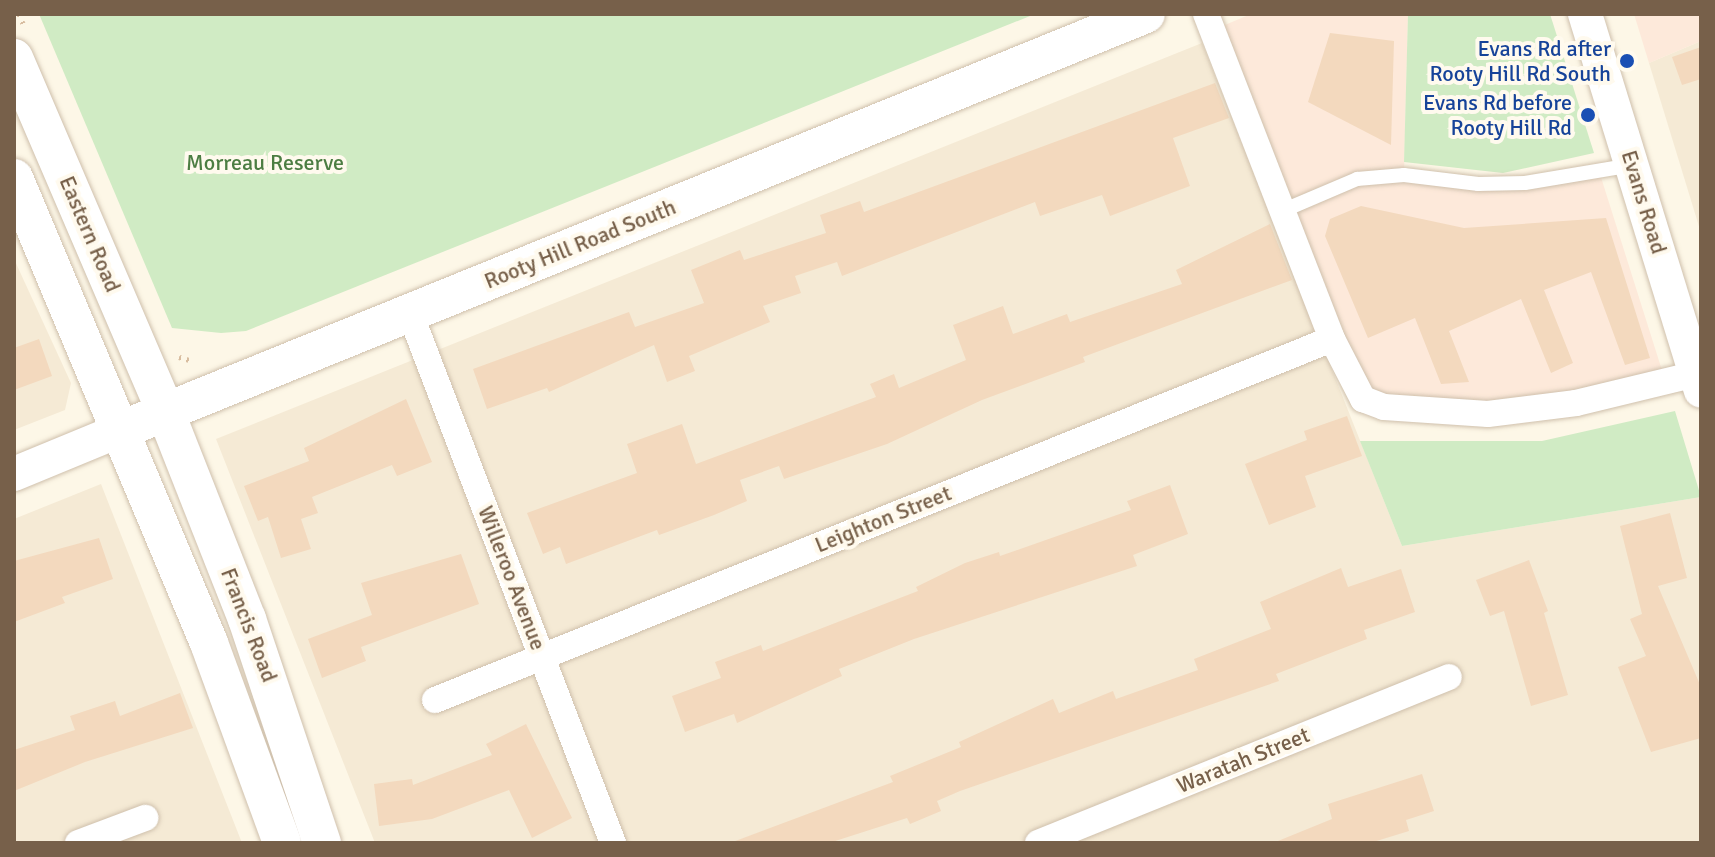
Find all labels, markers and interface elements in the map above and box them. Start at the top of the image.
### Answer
place label: Evans Rd after Rooty Hill Rd South [1429,35,1611,86]
marker: Evans Rd after Rooty Hill Rd South [1618,52,1636,70]
place label: Evans Rd before Rooty Hill Rd [1423,89,1572,140]
marker: Evans Rd before Rooty Hill Rd [1579,106,1597,124]
street label: Evans Road [1616,147,1672,257]
park label: Morreau Reserve [186,150,344,176]
street label: Eastern Road [54,172,126,296]
street label: Rooty Hill Road South [480,194,680,294]
street label: Leighton Street [811,480,955,558]
street label: Willeroo Avenue [472,502,552,654]
street label: Francis Road [215,564,283,686]
street label: Waratah Street [1173,721,1313,799]

